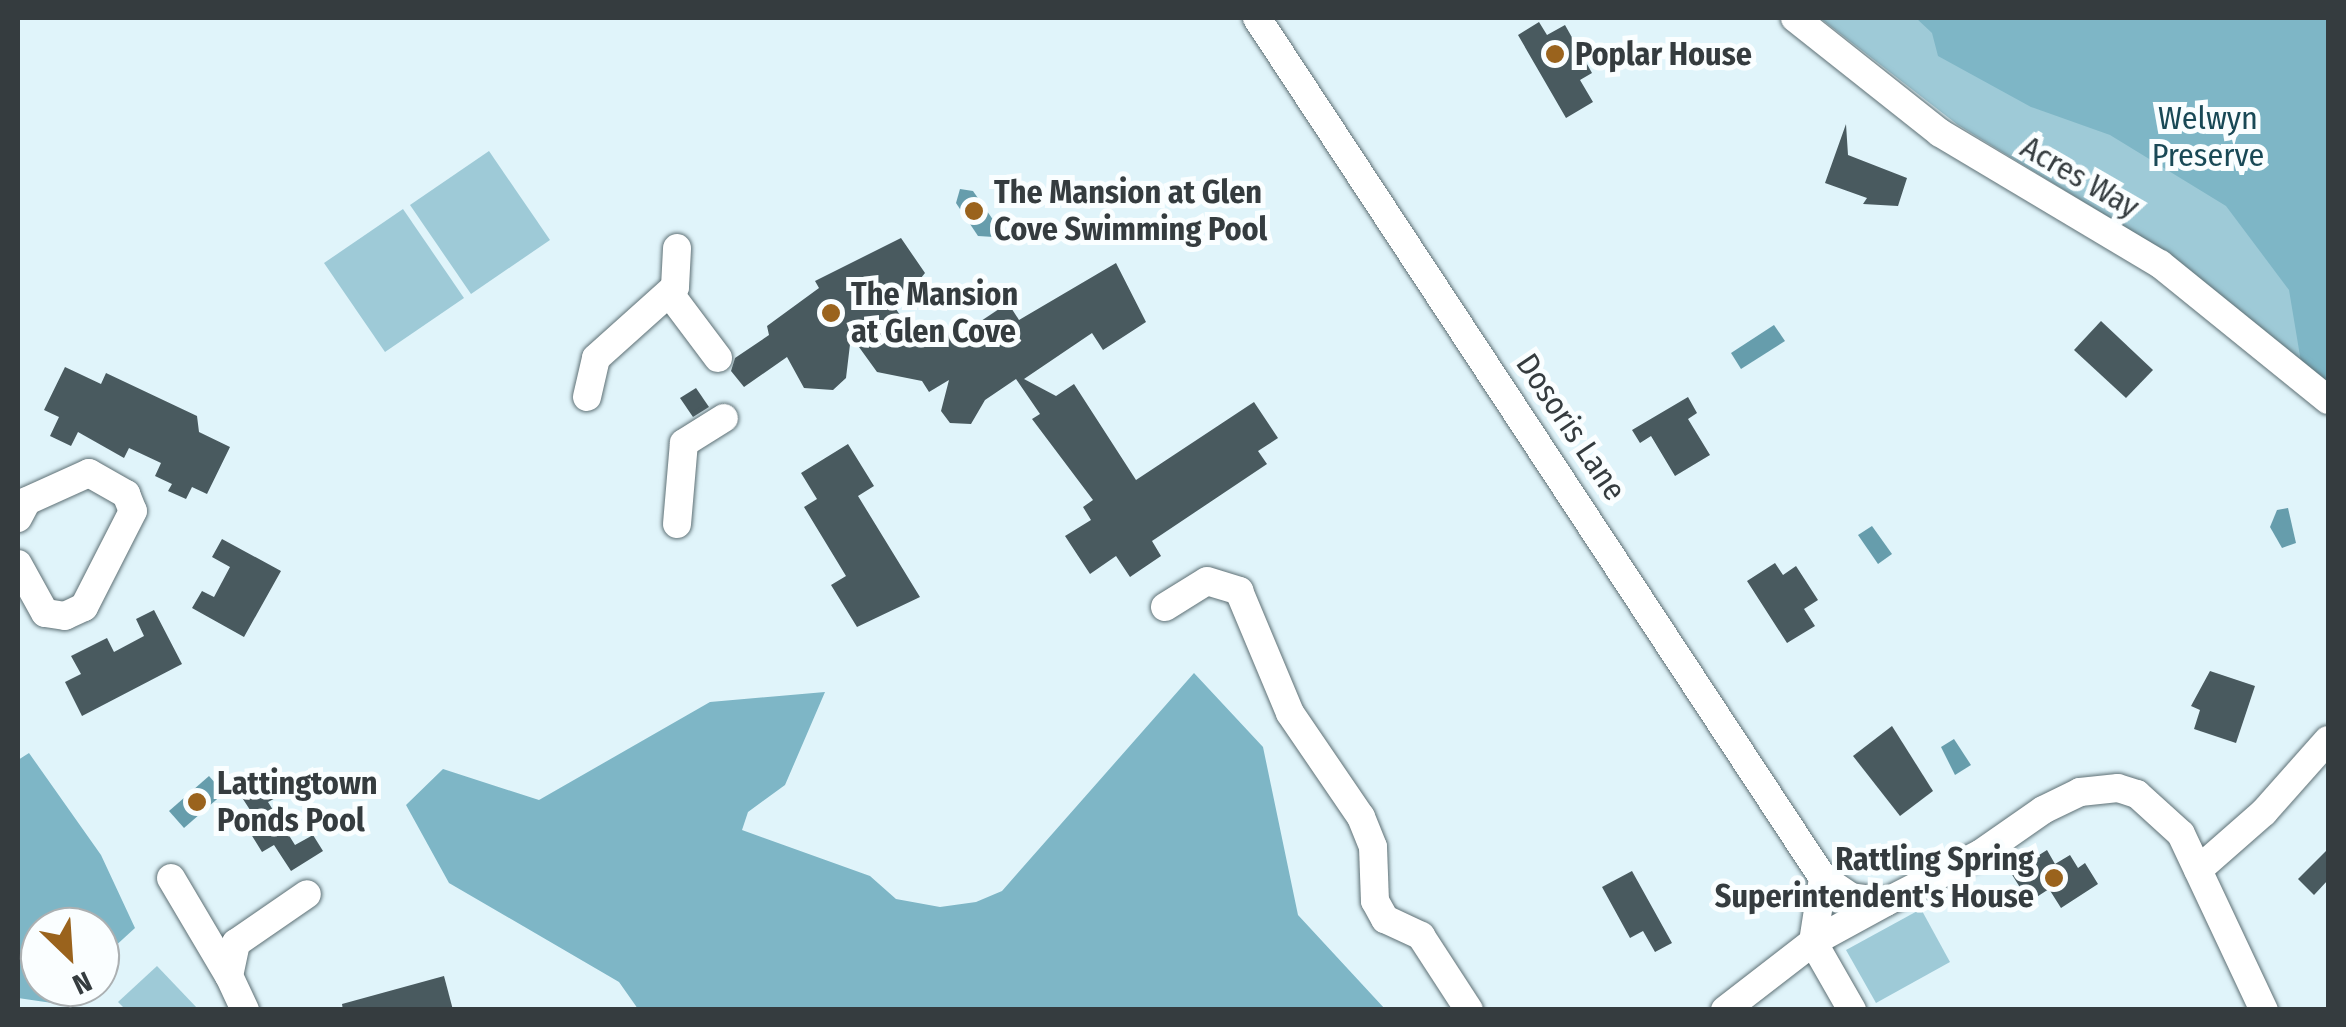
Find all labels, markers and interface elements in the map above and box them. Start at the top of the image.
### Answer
place label: Poplar House [1575,35,1752,73]
marker: Poplar House [1544,43,1566,65]
park label: Welwyn Preserve [2152,100,2264,175]
street label: Acres Way [2014,128,2146,226]
place label: The Mansion at Glen Cove Swimming Pool [994,174,1267,249]
marker: The Mansion at Glen Cove Swimming Pool [963,200,985,222]
place label: The Mansion at Glen Cove [851,276,1018,351]
marker: The Mansion at Glen Cove [820,302,842,324]
street label: Dosoris Lane [1508,346,1634,508]
place label: Lattingtown Ponds Pool [217,765,378,840]
marker: Lattingtown Ponds Pool [186,791,208,813]
place label: Rattling Spring Superintendent's House [1715,841,2034,916]
marker: Rattling Spring Superintendent's House [2043,867,2065,889]
north arrow [20,907,120,1007]
text: N [67,964,97,1001]

